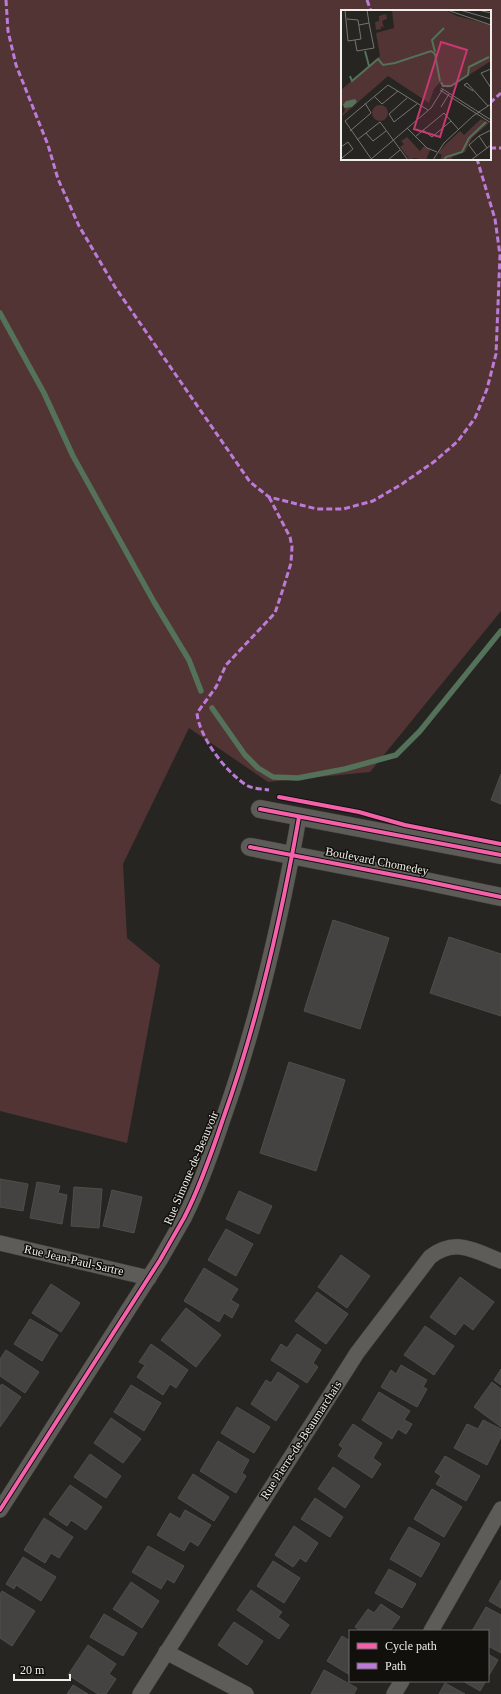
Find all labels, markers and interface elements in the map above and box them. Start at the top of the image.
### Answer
inset map [341,10,491,160]
street label: Boulevard Chomedey [324,844,430,878]
street label: Rue Simone-de-Beauvoir [161,1109,221,1227]
street label: Rue Jean-Paul-Sartre [23,1242,125,1278]
street label: Rue Pierre-de-Beaumarchais [257,1378,345,1502]
legend [349,1630,489,1682]
text: Cycle path [385,1639,437,1653]
scale bar [14,1656,70,1682]
text: Path [385,1659,406,1673]
text: 20 m [20,1663,45,1677]

